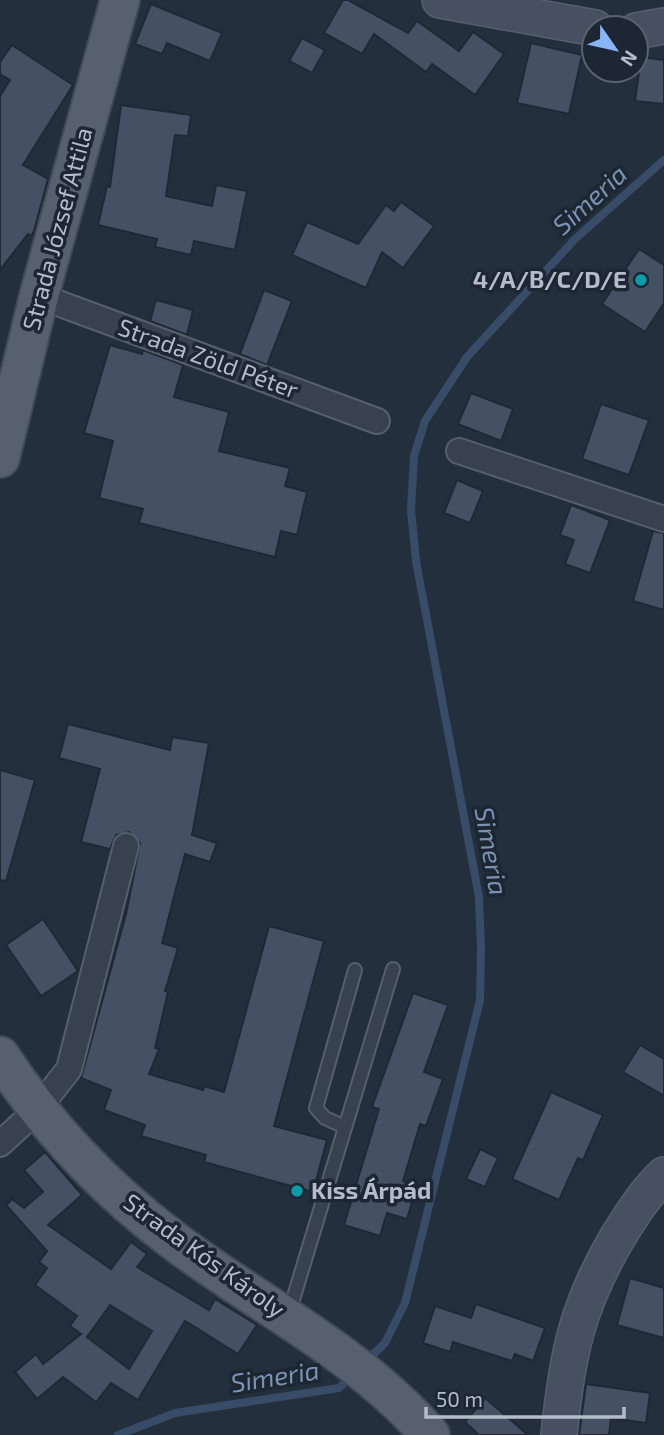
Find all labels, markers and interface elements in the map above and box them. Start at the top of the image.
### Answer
north arrow [580,14,650,84]
text: N [616,47,643,71]
street label: Strada József Attila [16,124,98,333]
water label: Simeria [545,158,633,240]
place label: 4/A/B/C/D/E [473,264,627,293]
marker: 4/A/B/C/D/E [633,272,649,288]
street label: Strada Zöld Péter [114,312,303,404]
water label: Simeria [469,804,515,897]
place label: Kiss Árpád [311,1175,431,1204]
marker: Kiss Árpád [289,1183,305,1199]
street label: Strada Kós Károly [119,1187,291,1323]
water label: Simeria [228,1353,321,1398]
scale bar [426,1376,624,1420]
text: 50 m [436,1386,483,1411]

